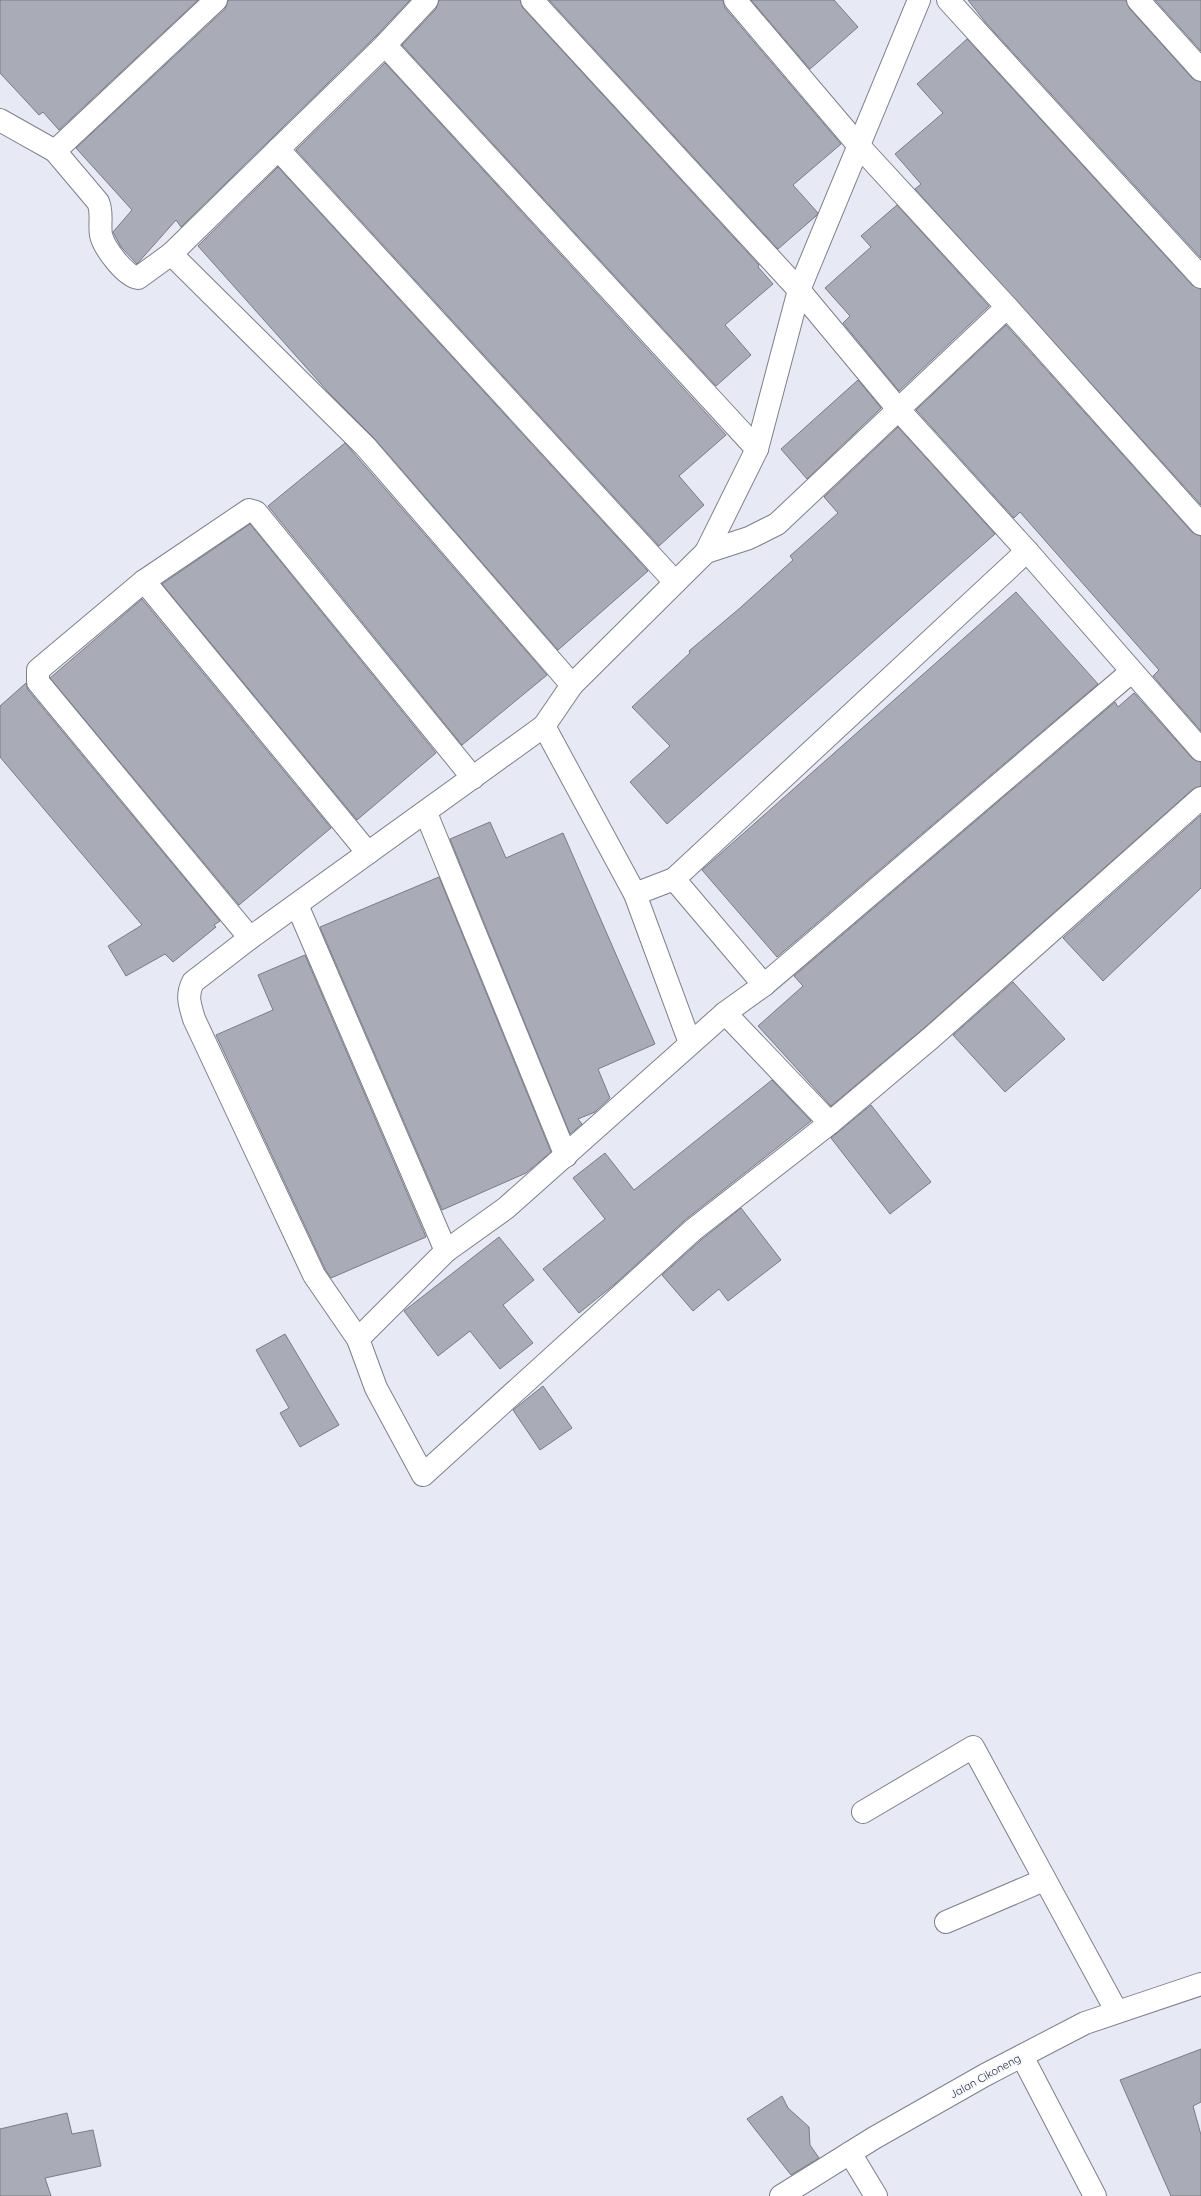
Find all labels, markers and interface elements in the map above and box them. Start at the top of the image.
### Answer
street label: Jalan Cikoneng [947,2051,1023,2101]

